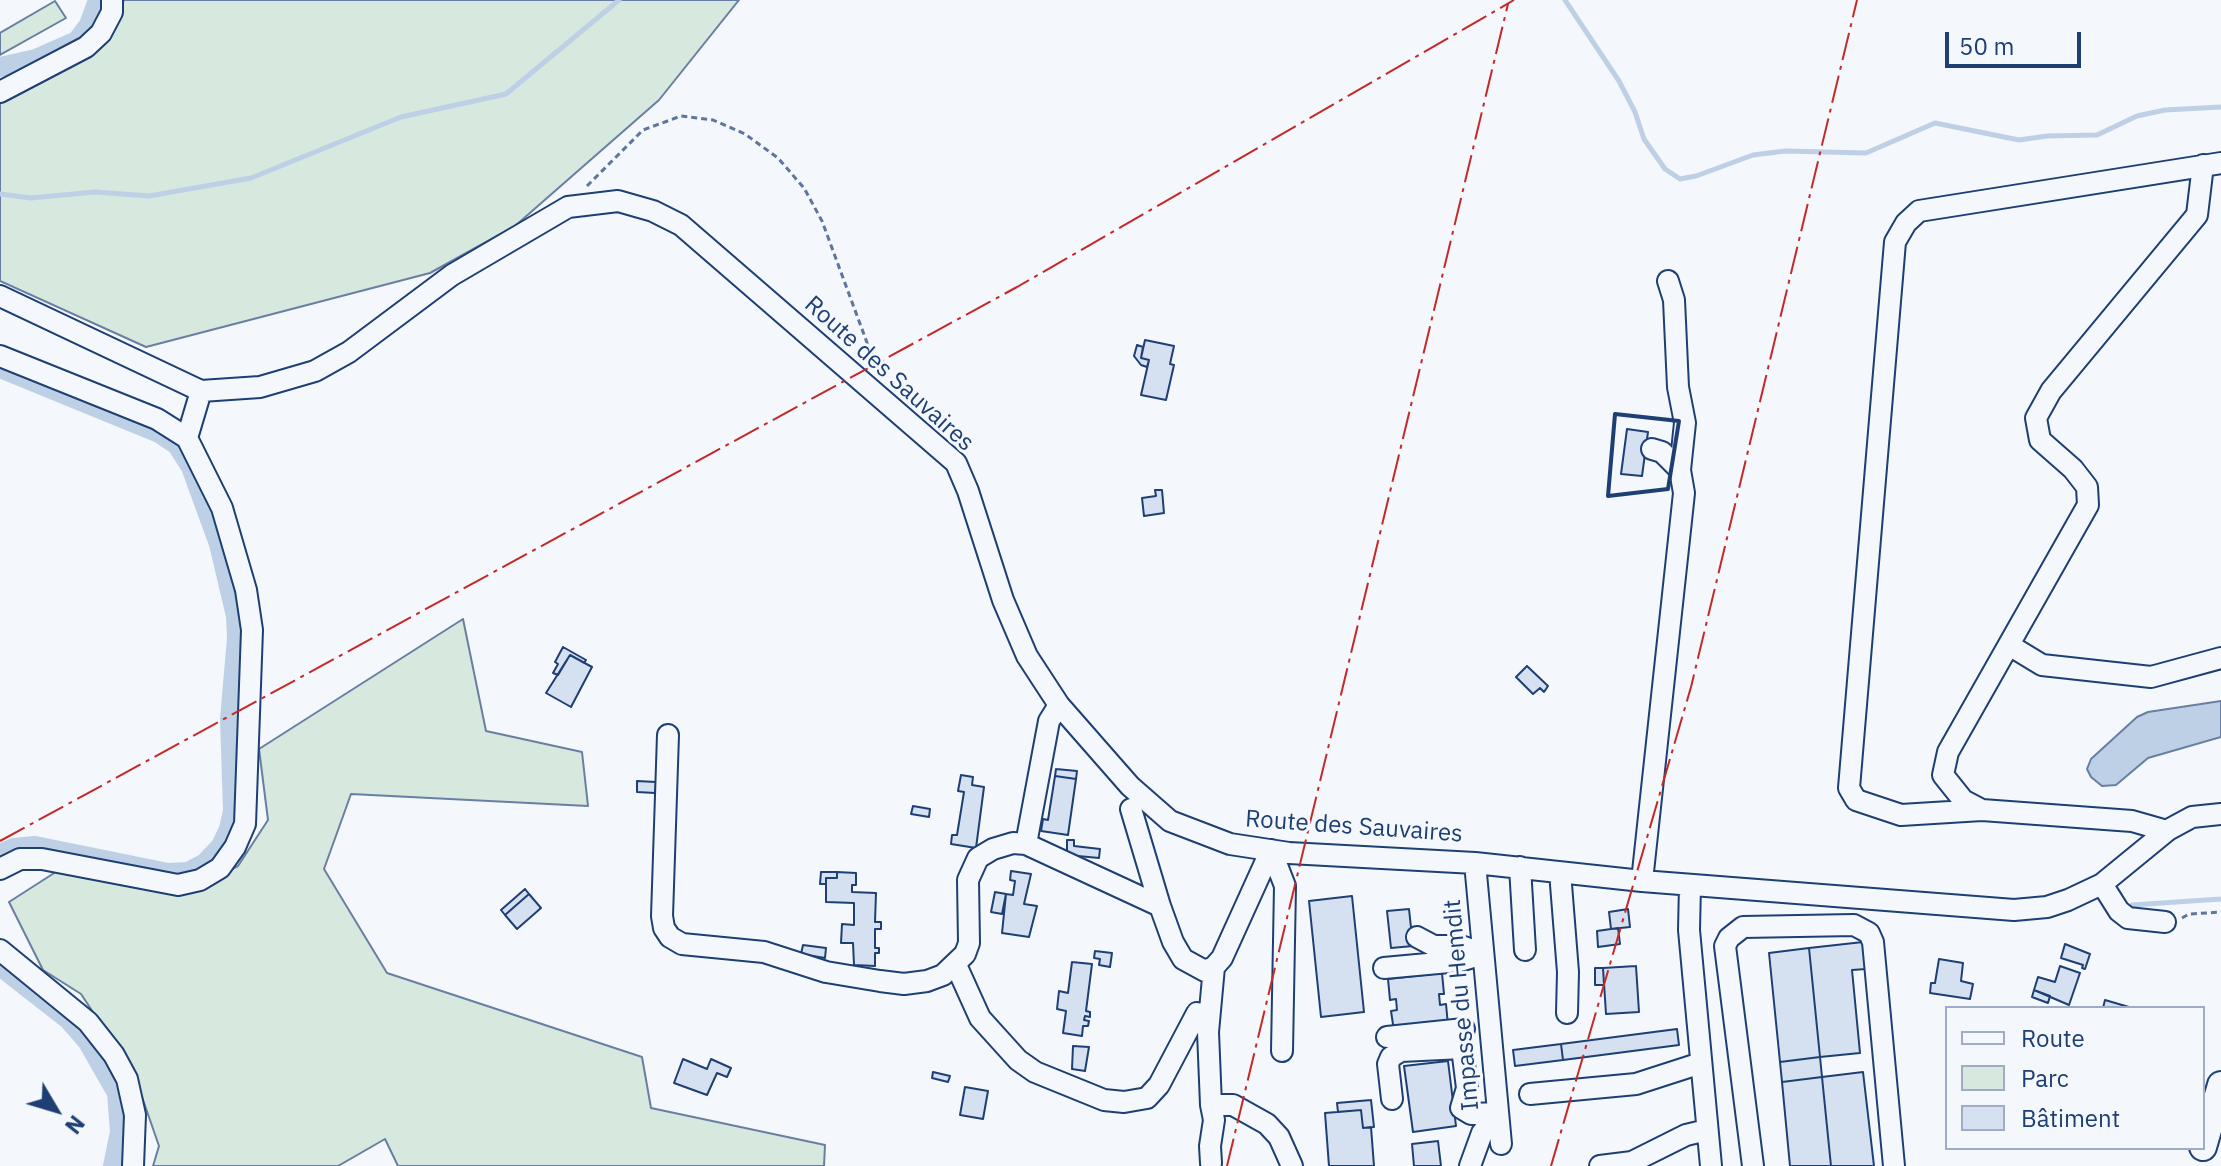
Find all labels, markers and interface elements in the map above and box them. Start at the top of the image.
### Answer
scale bar [1949,16,2085,66]
text: 50 m [1959,30,2014,62]
street label: Route des Sauvaires [798,290,980,458]
street label: Route des Sauvaires [1244,805,1464,849]
street label: Impasse du Hemdit [1438,898,1486,1112]
legend [1945,1006,2205,1150]
text: Route [2021,1022,2085,1054]
text: Parc [2021,1062,2069,1094]
north arrow [16,1070,96,1150]
text: Bâtiment [2021,1102,2120,1134]
text: N [59,1110,92,1140]

